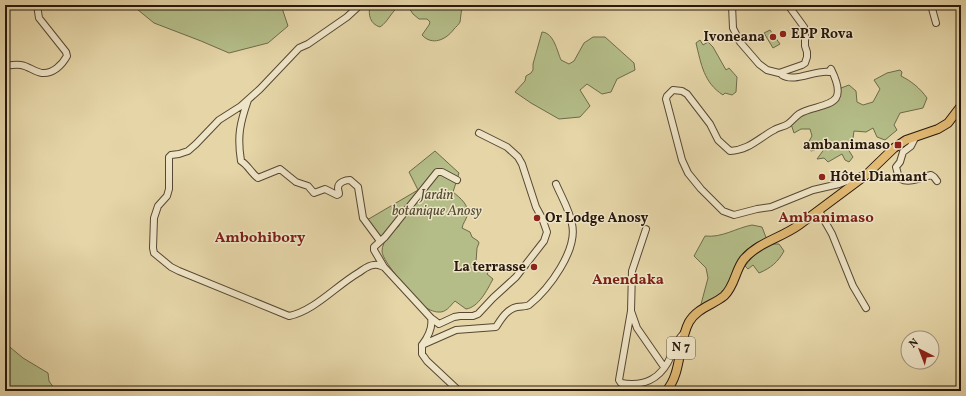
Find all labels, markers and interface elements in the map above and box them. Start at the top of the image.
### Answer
place label: EPP Rova [791,25,853,44]
place label: Ivoneana [703,28,765,47]
marker: EPP Rova [778,29,788,39]
marker: Ivoneana [768,32,778,42]
place label: ambanimaso [803,136,890,155]
marker: ambanimaso [893,140,903,150]
place label: Hôtel Diamant [830,168,927,187]
marker: Hôtel Diamant [817,172,827,182]
park label: Jardin botanique Anosy [392,186,483,221]
district label: Ambanimaso [778,208,874,229]
place label: Or Lodge Anosy [545,209,649,228]
marker: Or Lodge Anosy [532,213,542,223]
district label: Ambohibory [215,228,306,249]
place label: La terrasse [454,258,526,277]
marker: La terrasse [529,262,539,272]
district label: Anendaka [592,270,664,291]
north arrow [900,330,940,370]
text: N [906,335,922,352]
road number: N 7 [667,337,695,359]

